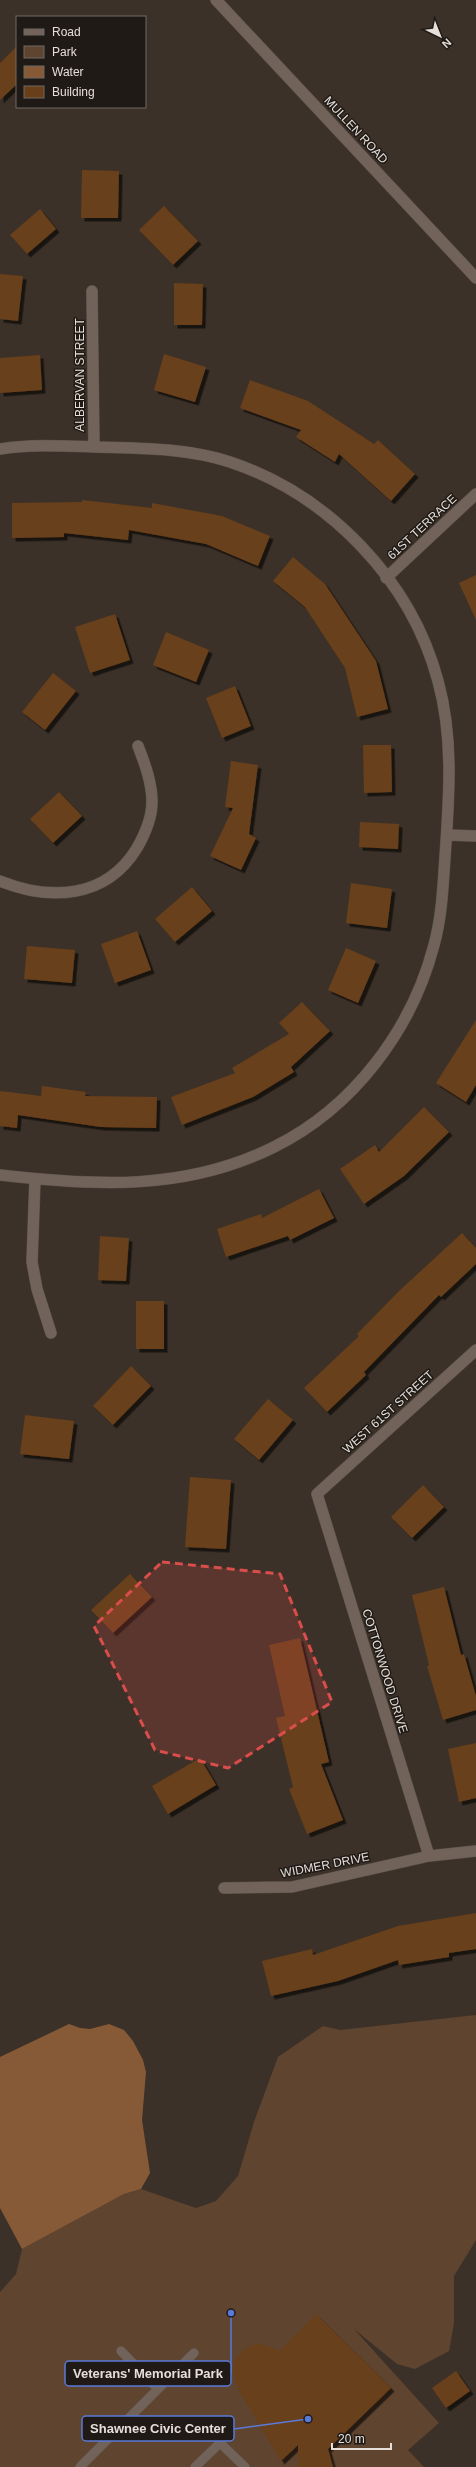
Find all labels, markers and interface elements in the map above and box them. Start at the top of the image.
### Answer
legend [16,16,146,108]
north arrow [420,16,460,56]
text: Road [52,25,81,39]
text: N [440,36,454,50]
text: Park [52,45,78,59]
text: Water [52,65,84,79]
text: Building [52,85,95,99]
street label: MULLEN ROAD [321,94,391,167]
street label: ALBERVAN STREET [73,318,87,432]
street label: 61ST TERRACE [385,492,459,562]
street label: WEST 61ST STREET [340,1367,437,1456]
street label: COTTONWOOD DRIVE [359,1607,411,1735]
street label: WIDMER DRIVE [279,1850,371,1880]
callout: Veterans' Memorial Park [65,2361,231,2386]
text: Veterans' Memorial Park [73,2366,224,2381]
callout: Shawnee Civic Center [82,2416,234,2441]
text: Shawnee Civic Center [90,2421,226,2436]
scale bar [332,2425,391,2451]
text: 20 m [338,2432,365,2446]

